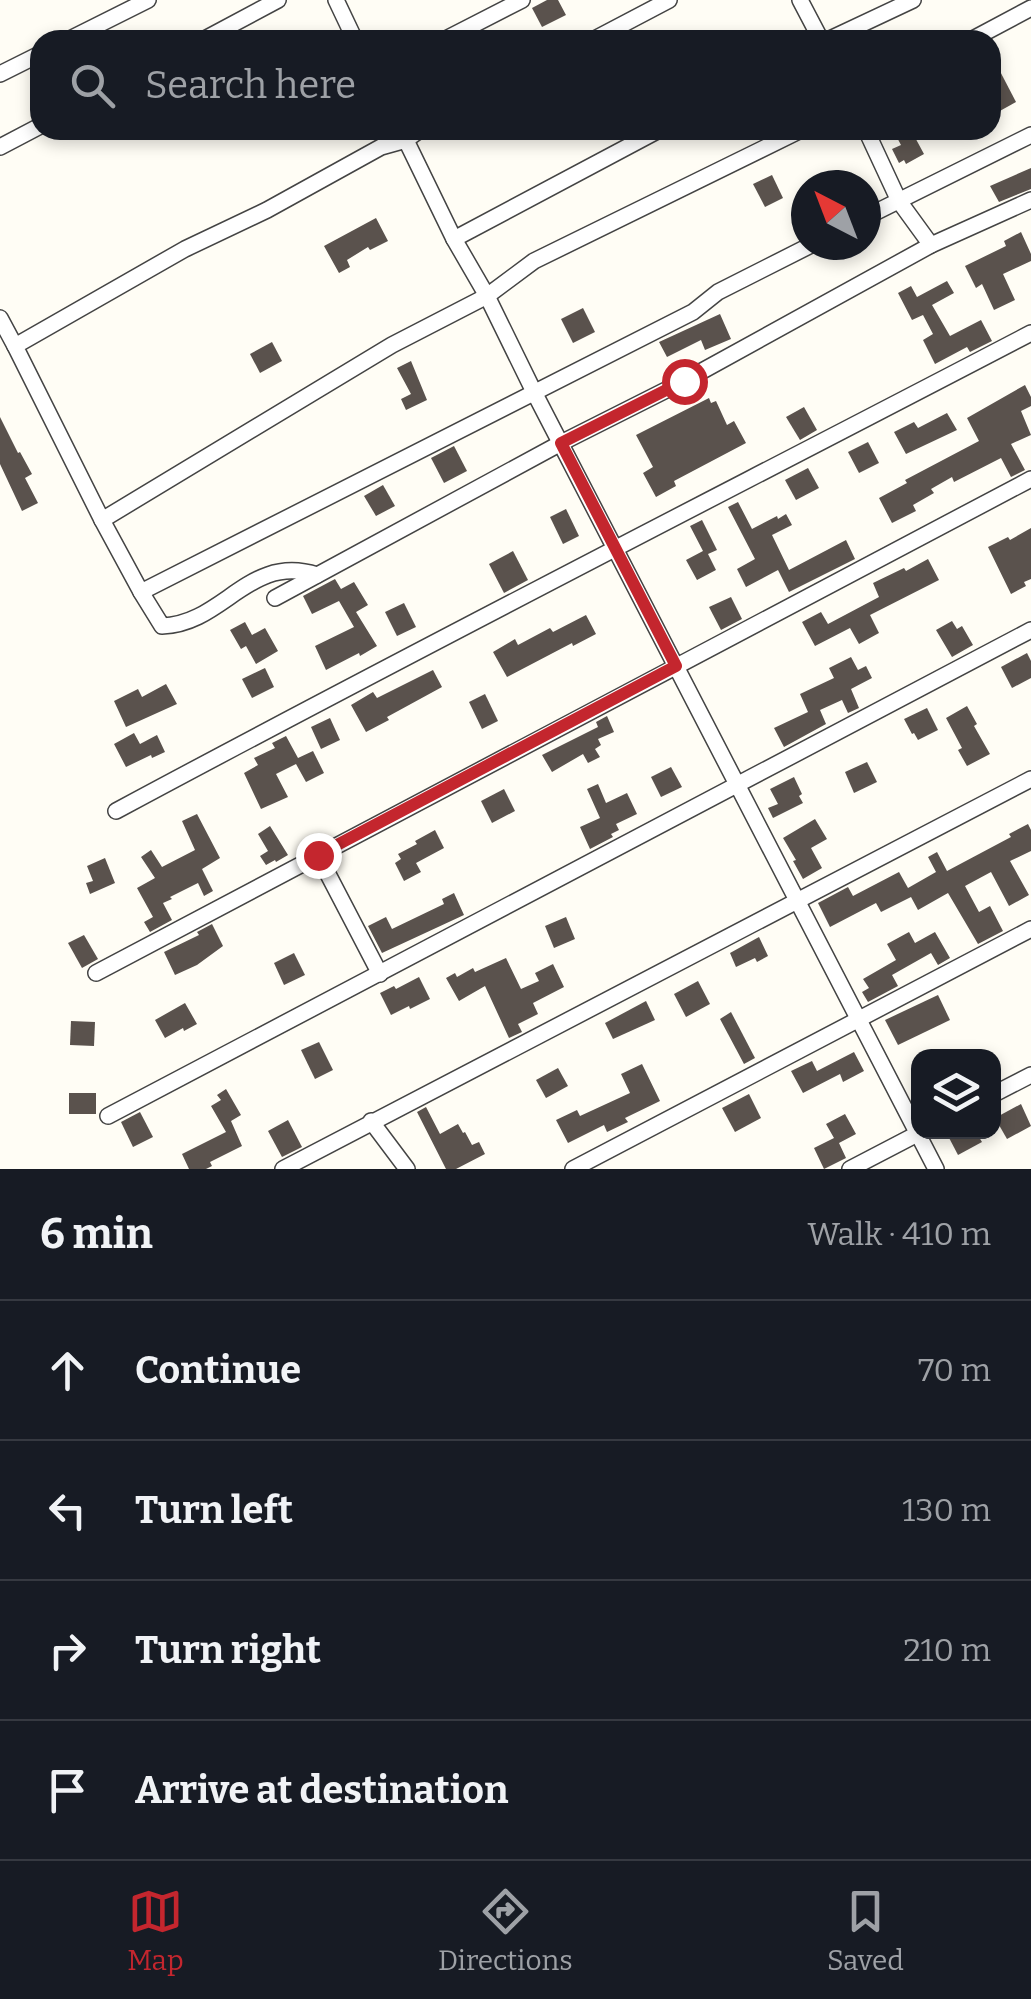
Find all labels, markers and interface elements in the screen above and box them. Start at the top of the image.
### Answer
search box [30,30,1001,140]
icon: search [65,58,120,113]
text: Search here [145,62,356,108]
north arrow [791,170,881,260]
route start [662,359,708,405]
route end [296,833,342,879]
map controls [911,1049,1001,1139]
button: layers [911,1049,1001,1139]
text: 6 min [40,1209,153,1259]
text: Walk · 410 m [807,1215,991,1253]
icon: ahead [40,1343,95,1398]
text: Continue [135,1347,301,1393]
text: 70 m [918,1351,991,1389]
icon: left [40,1483,95,1538]
text: Turn left [135,1487,293,1533]
text: 130 m [902,1491,991,1529]
icon: right [40,1623,95,1678]
text: Turn right [135,1627,321,1673]
text: 210 m [903,1631,991,1669]
icon: arrive [40,1763,95,1818]
text: Arrive at destination [135,1767,508,1813]
tab: Map [127,1884,184,1977]
tab: Directions [438,1884,573,1977]
tab: Saved [827,1884,904,1977]

